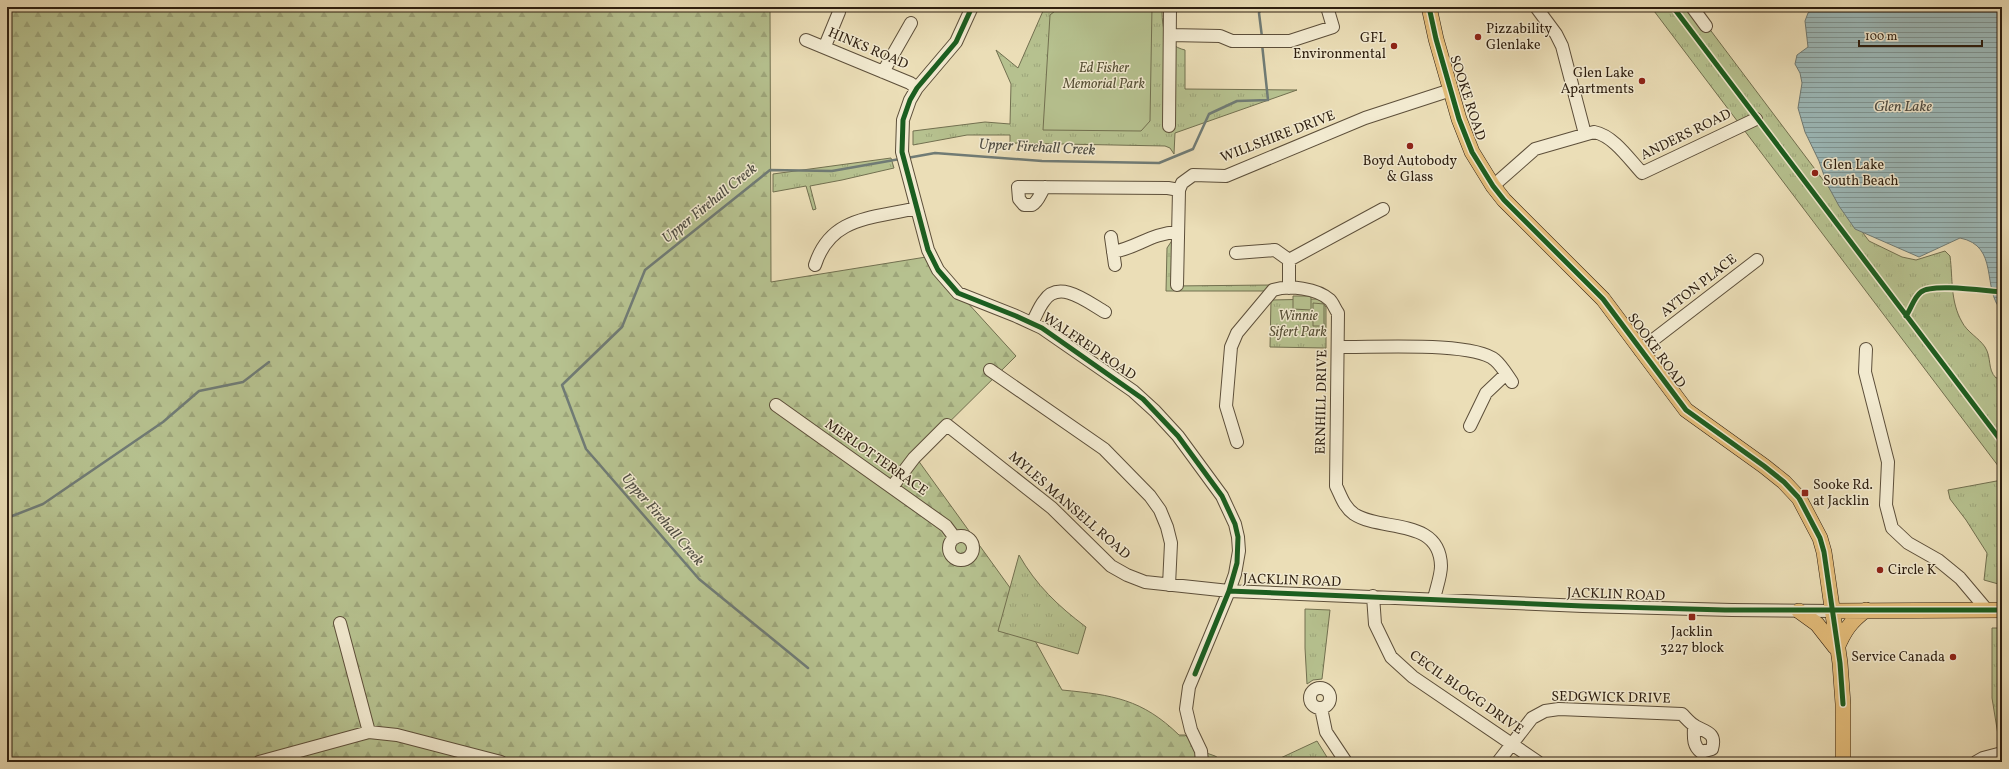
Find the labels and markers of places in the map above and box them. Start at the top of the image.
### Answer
place label: Pizzability Glenlake [1486,20,1553,55]
place label: GFL Environmental [1293,29,1386,64]
marker: Pizzability Glenlake [1473,32,1483,42]
marker: GFL Environmental [1389,41,1399,51]
place label: Glen Lake Apartments [1561,64,1634,99]
marker: Glen Lake Apartments [1637,76,1647,86]
marker: Boyd Autobody & Glass [1405,141,1415,151]
place label: Boyd Autobody & Glass [1363,152,1458,187]
place label: Glen Lake South Beach [1823,156,1899,191]
marker: Glen Lake South Beach [1810,168,1820,178]
place label: Sooke Rd. at Jacklin [1813,476,1873,511]
marker: Sooke Rd. at Jacklin [1800,488,1810,498]
place label: Circle K [1888,561,1937,580]
marker: Circle K [1875,565,1885,575]
marker: Jacklin 3227 block [1687,612,1697,622]
place label: Jacklin 3227 block [1660,623,1724,658]
place label: Service Canada [1851,648,1945,667]
marker: Service Canada [1948,652,1958,662]

